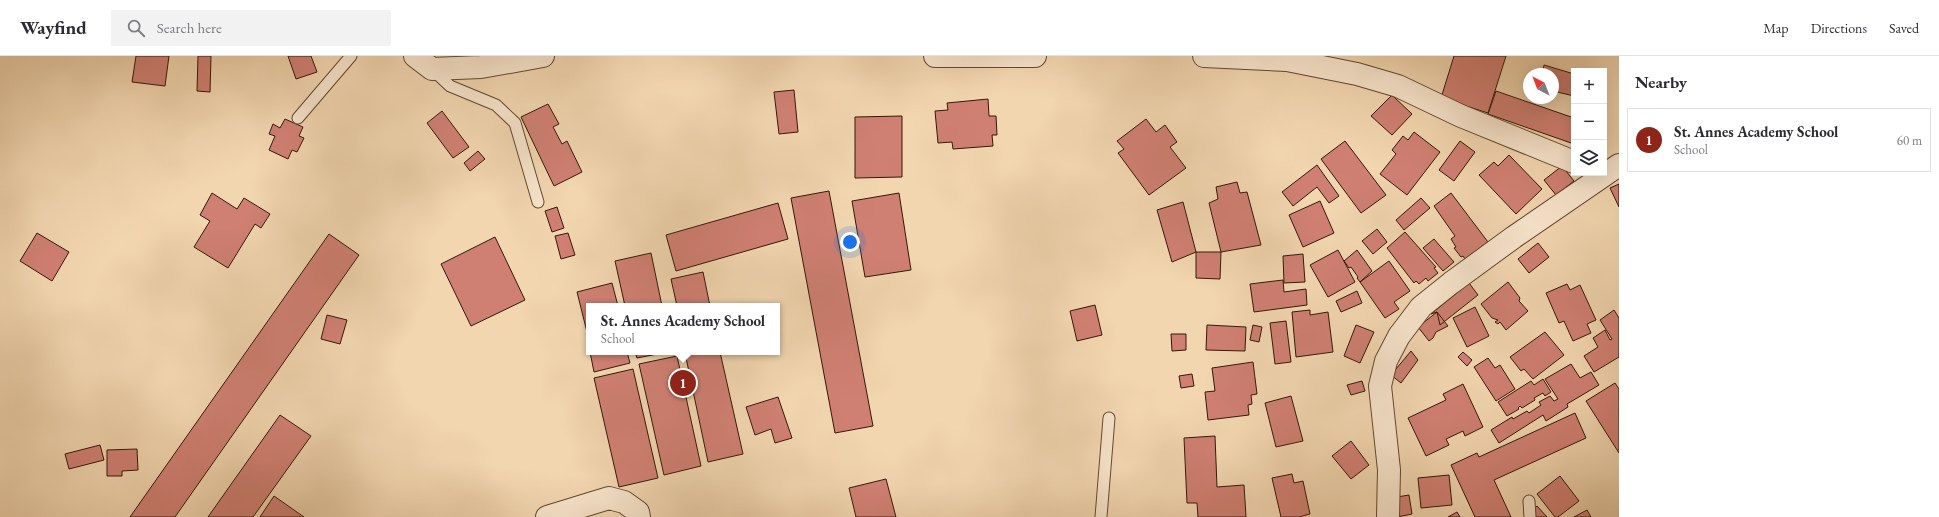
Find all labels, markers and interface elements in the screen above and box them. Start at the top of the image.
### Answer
search box [111,10,391,46]
text: Wayfind [20,15,87,40]
icon: search [125,17,147,39]
text: Search here [157,18,222,37]
text: Map [1763,19,1789,37]
text: Directions [1811,19,1867,37]
text: Saved [1889,19,1919,37]
north arrow [1523,68,1559,104]
map controls [1571,68,1607,176]
button: + [1571,68,1607,104]
text: Nearby [1635,71,1687,93]
button: − [1571,104,1607,140]
text: St. Annes Academy School [1674,122,1838,141]
text: 1 [1646,132,1652,149]
text: 60 m [1897,132,1922,149]
button: layers [1571,140,1607,176]
text: School [1674,141,1708,158]
your location [840,232,860,252]
popup [586,303,780,355]
text: St. Annes Academy School [601,311,765,330]
text: School [601,330,635,347]
pin: 1 [670,368,696,398]

